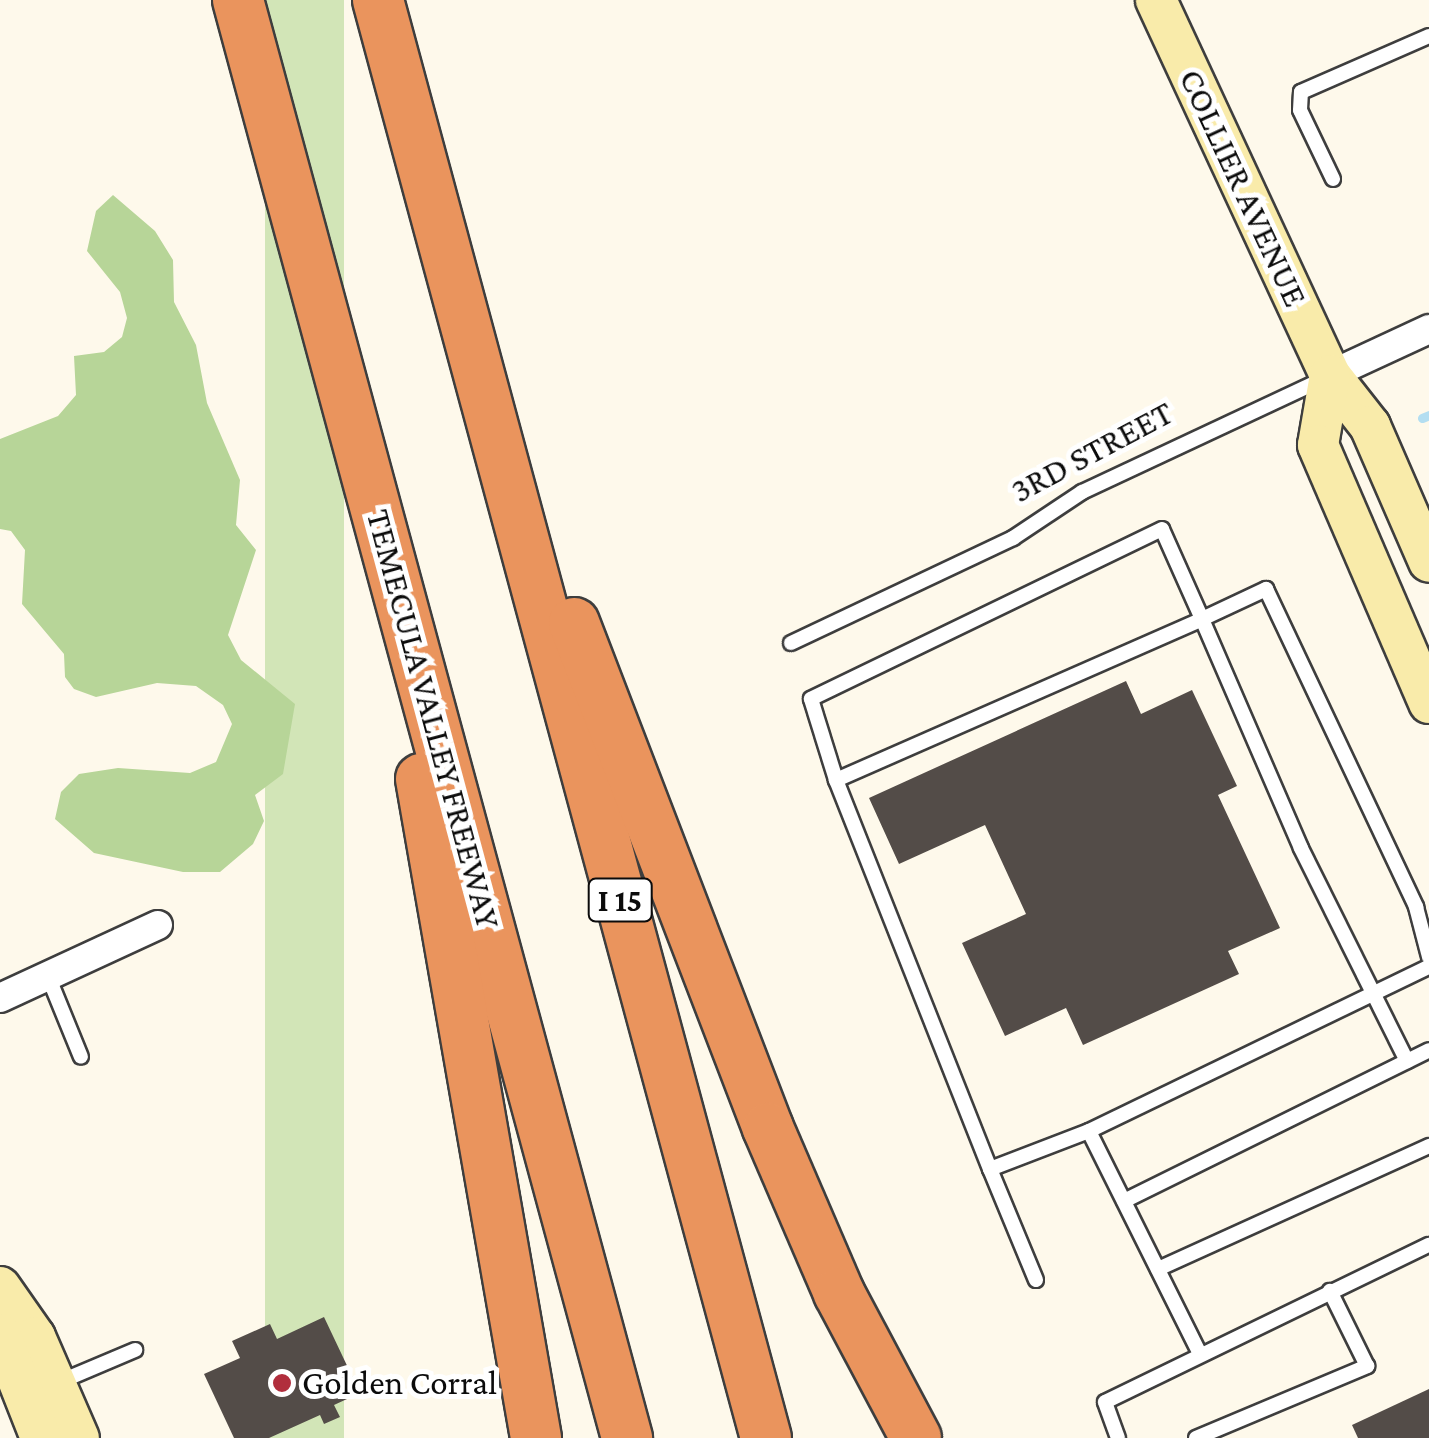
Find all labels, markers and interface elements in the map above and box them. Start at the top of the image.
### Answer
street label: COLLIER AVENUE [1170,62,1316,314]
street label: 3RD STREET [1004,392,1180,512]
street label: TEMECULA VALLEY FREEWAY [357,505,509,933]
road number: I 15 [588,873,652,927]
place label: Golden Corral [302,1362,497,1404]
marker: Golden Corral [271,1372,293,1394]

